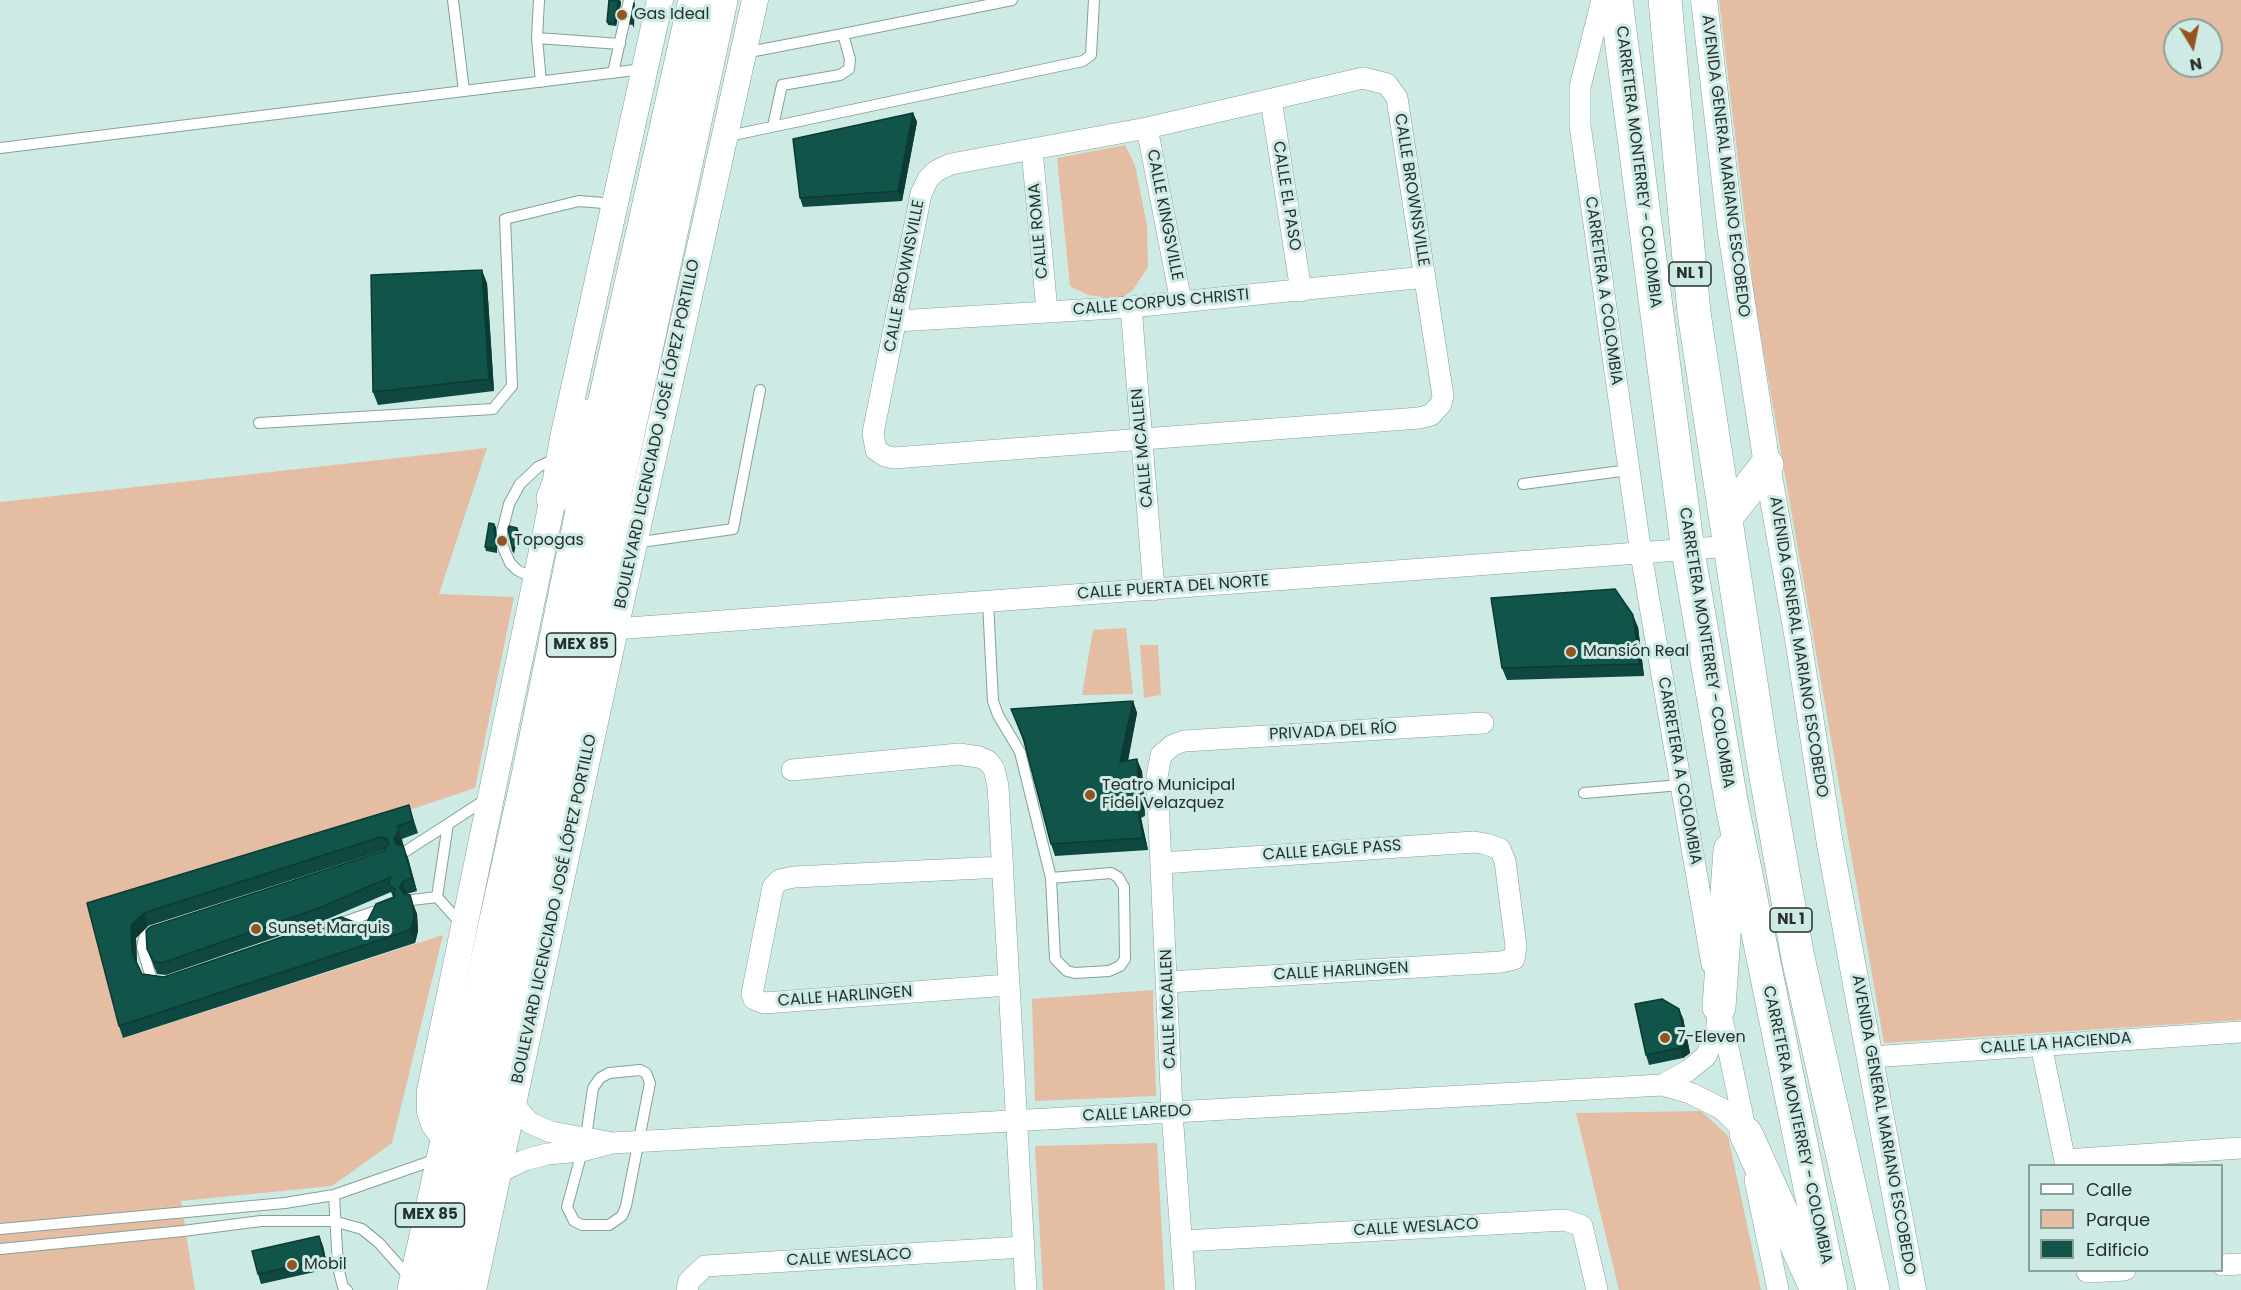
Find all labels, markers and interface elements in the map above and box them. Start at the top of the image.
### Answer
place label: Gas Ideal [634,5,709,25]
marker: Gas Ideal [615,8,629,22]
street label: AVENIDA GENERAL MARIANO ESCOBEDO [1697,14,1753,318]
north arrow [2163,18,2223,78]
street label: CARRETERA MONTERREY - COLOMBIA [1611,25,1665,309]
text: N [2188,52,2204,77]
street label: CALLE BROWNSVILLE [1389,112,1433,268]
street label: CALLE EL PASO [1268,140,1304,252]
street label: CALLE KINGSVILLE [1142,148,1186,282]
street label: CALLE ROMA [1025,182,1053,280]
street label: CARRETERA A COLOMBIA [1580,195,1626,387]
street label: CALLE BROWNSVILLE [881,198,929,354]
street label: BOULEVARD LICENCIADO JOSÉ LÓPEZ PORTILLO [612,258,704,610]
road number: NL 1 [1669,262,1711,286]
street label: CALLE CORPUS CHRISTI [1072,286,1250,320]
street label: CALLE MCALLEN [1128,388,1158,508]
street label: AVENIDA GENERAL MARIANO ESCOBEDO [1765,495,1831,799]
street label: CARRETERA MONTERREY - COLOMBIA [1674,506,1738,790]
place label: Topogas [514,531,584,551]
marker: Topogas [495,534,509,548]
street label: CALLE PUERTA DEL NORTE [1076,572,1270,604]
road number: MEX 85 [546,633,616,657]
place label: Mansión Real [1583,642,1689,662]
marker: Mansión Real [1564,645,1578,659]
street label: CARRETERA A COLOMBIA [1653,676,1705,866]
street label: PRIVADA DEL RÍO [1269,719,1397,745]
street label: BOULEVARD LICENCIADO JOSÉ LÓPEZ PORTILLO [509,733,601,1085]
place label: Teatro Municipal Fidel Velazquez [1102,776,1235,814]
marker: Teatro Municipal Fidel Velazquez [1083,788,1097,802]
street label: CALLE EAGLE PASS [1262,837,1402,865]
road number: NL 1 [1770,908,1812,932]
place label: Sunset Marquis [268,919,390,939]
marker: Sunset Marquis [249,922,263,936]
street label: CALLE MCALLEN [1157,949,1181,1069]
street label: CALLE HARLINGEN [1273,959,1409,985]
street label: AVENIDA GENERAL MARIANO ESCOBEDO [1847,973,1919,1277]
street label: CALLE HARLINGEN [777,983,913,1011]
street label: CARRETERA MONTERREY - COLOMBIA [1758,984,1836,1266]
place label: 7-Eleven [1677,1028,1746,1048]
street label: CALLE LA HACIENDA [1980,1029,2132,1059]
marker: 7-Eleven [1658,1031,1672,1045]
street label: CALLE LAREDO [1082,1102,1192,1126]
legend [2028,1164,2223,1272]
text: Calle [2086,1177,2132,1202]
road number: MEX 85 [396,1203,464,1227]
text: Parque [2086,1207,2150,1232]
street label: CALLE WESLACO [1353,1215,1479,1241]
text: Edificio [2086,1237,2149,1262]
street label: CALLE WESLACO [786,1245,912,1271]
place label: Mobil [304,1255,347,1275]
marker: Mobil [285,1258,299,1272]

